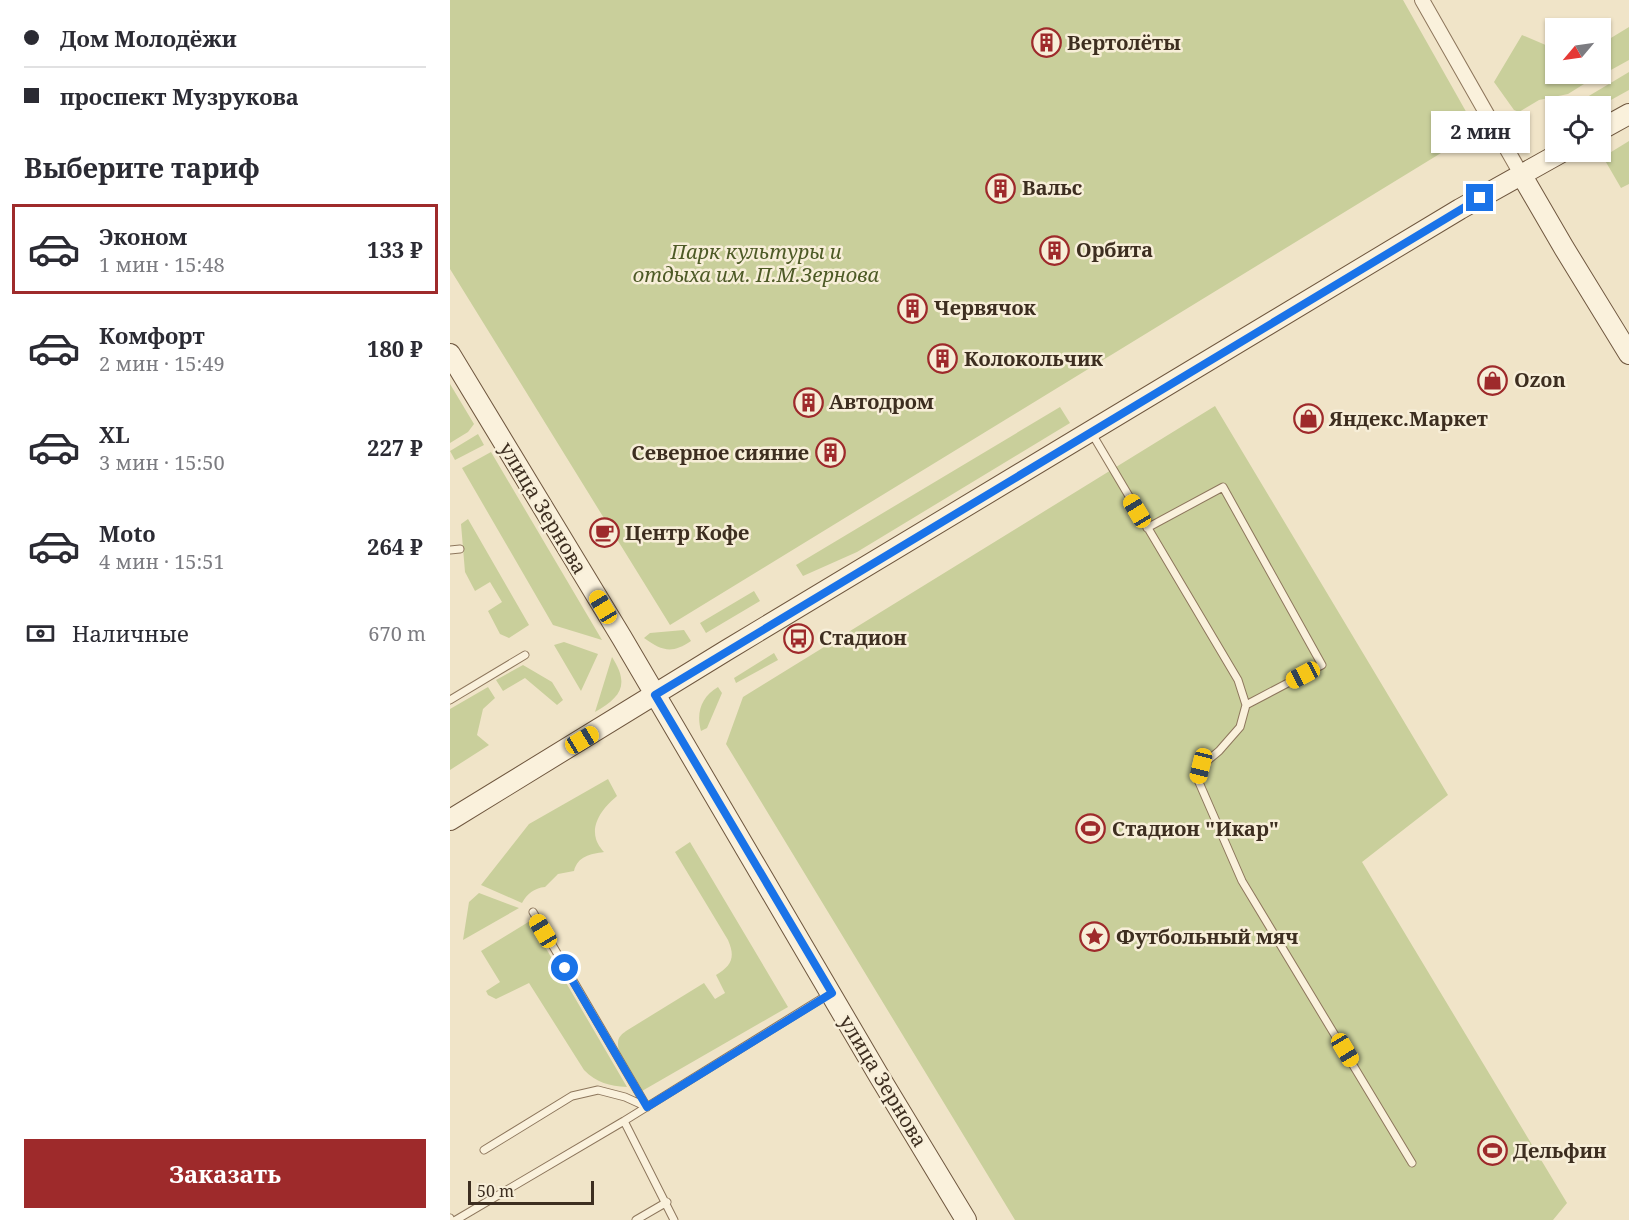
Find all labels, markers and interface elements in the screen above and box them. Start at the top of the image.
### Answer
north arrow [1545,18,1611,84]
map controls [1545,18,1611,162]
text: Дом Молодёжи [60,23,237,53]
building icon: Вертолёты [1030,27,1062,59]
place label: Вертолёты [1067,29,1181,56]
text: проспект Музрукова [60,81,299,111]
button: locate [1545,96,1611,162]
callout: 2 мин [1430,111,1530,153]
text: 2 мин [1450,118,1511,145]
text: Выберите тариф [24,149,260,186]
building icon: Вальс [985,172,1017,204]
place label: Вальс [1022,174,1082,201]
route end [1466,184,1493,211]
text: Эконом [99,221,187,251]
icon: car [27,222,81,276]
text: 133 ₽ [367,234,423,264]
building icon: Орбита [1039,234,1071,266]
place label: Орбита [1076,236,1153,263]
park label: Парк культуры и отдыха им. П.М.Зернова [633,238,879,288]
text: 1 мин · 15:48 [99,251,225,278]
building icon: Червячок [897,292,929,324]
place label: Червячок [934,294,1037,321]
text: Комфорт [99,320,205,350]
icon: car [27,321,81,375]
text: 180 ₽ [367,333,423,363]
building icon: Колокольчик [927,343,959,375]
place label: Колокольчик [964,345,1104,372]
text: 2 мин · 15:49 [99,350,225,377]
shop icon: Ozon [1477,364,1509,396]
place label: Ozon [1514,366,1566,393]
building icon: Автодром [792,386,824,418]
place label: Автодром [829,388,934,415]
shop icon: Яндекс.Маркет [1292,403,1324,435]
place label: Яндекс.Маркет [1328,405,1488,432]
text: XL [99,419,130,449]
icon: car [27,420,81,474]
text: 227 ₽ [367,432,423,462]
street label: улица Зернова [493,437,594,579]
building icon: Северное сияние [814,437,846,469]
place label: Северное сияние [632,439,809,466]
text: 3 мин · 15:50 [99,449,225,476]
car [1120,491,1154,531]
cafe icon: Центр Кофе [588,517,620,549]
text: Moto [99,518,156,548]
icon: car [27,519,81,573]
place label: Центр Кофе [625,519,749,546]
text: 264 ₽ [367,531,423,561]
text: 4 мин · 15:51 [99,548,225,575]
car [586,587,620,627]
icon: cash [24,617,57,650]
text: Наличные [72,618,189,648]
text: 670 m [368,620,426,647]
bus stop icon: Стадион [782,622,814,654]
place label: Стадион [819,624,907,651]
car [1283,659,1323,691]
car [562,723,602,757]
car [1188,746,1214,786]
sports icon: Стадион "Икар" [1075,813,1107,845]
place label: Стадион "Икар" [1112,815,1279,842]
car [526,911,560,951]
place icon: Футбольный мяч [1079,921,1111,953]
place label: Футбольный мяч [1116,923,1298,950]
route start [551,954,578,981]
street label: улица Зернова [833,1010,934,1152]
car [1328,1030,1362,1070]
sports icon: Дельфин [1476,1135,1508,1167]
place label: Дельфин [1513,1137,1607,1164]
button: Заказать [24,1139,426,1208]
scale bar [468,1178,594,1206]
text: 50 m [477,1180,514,1202]

